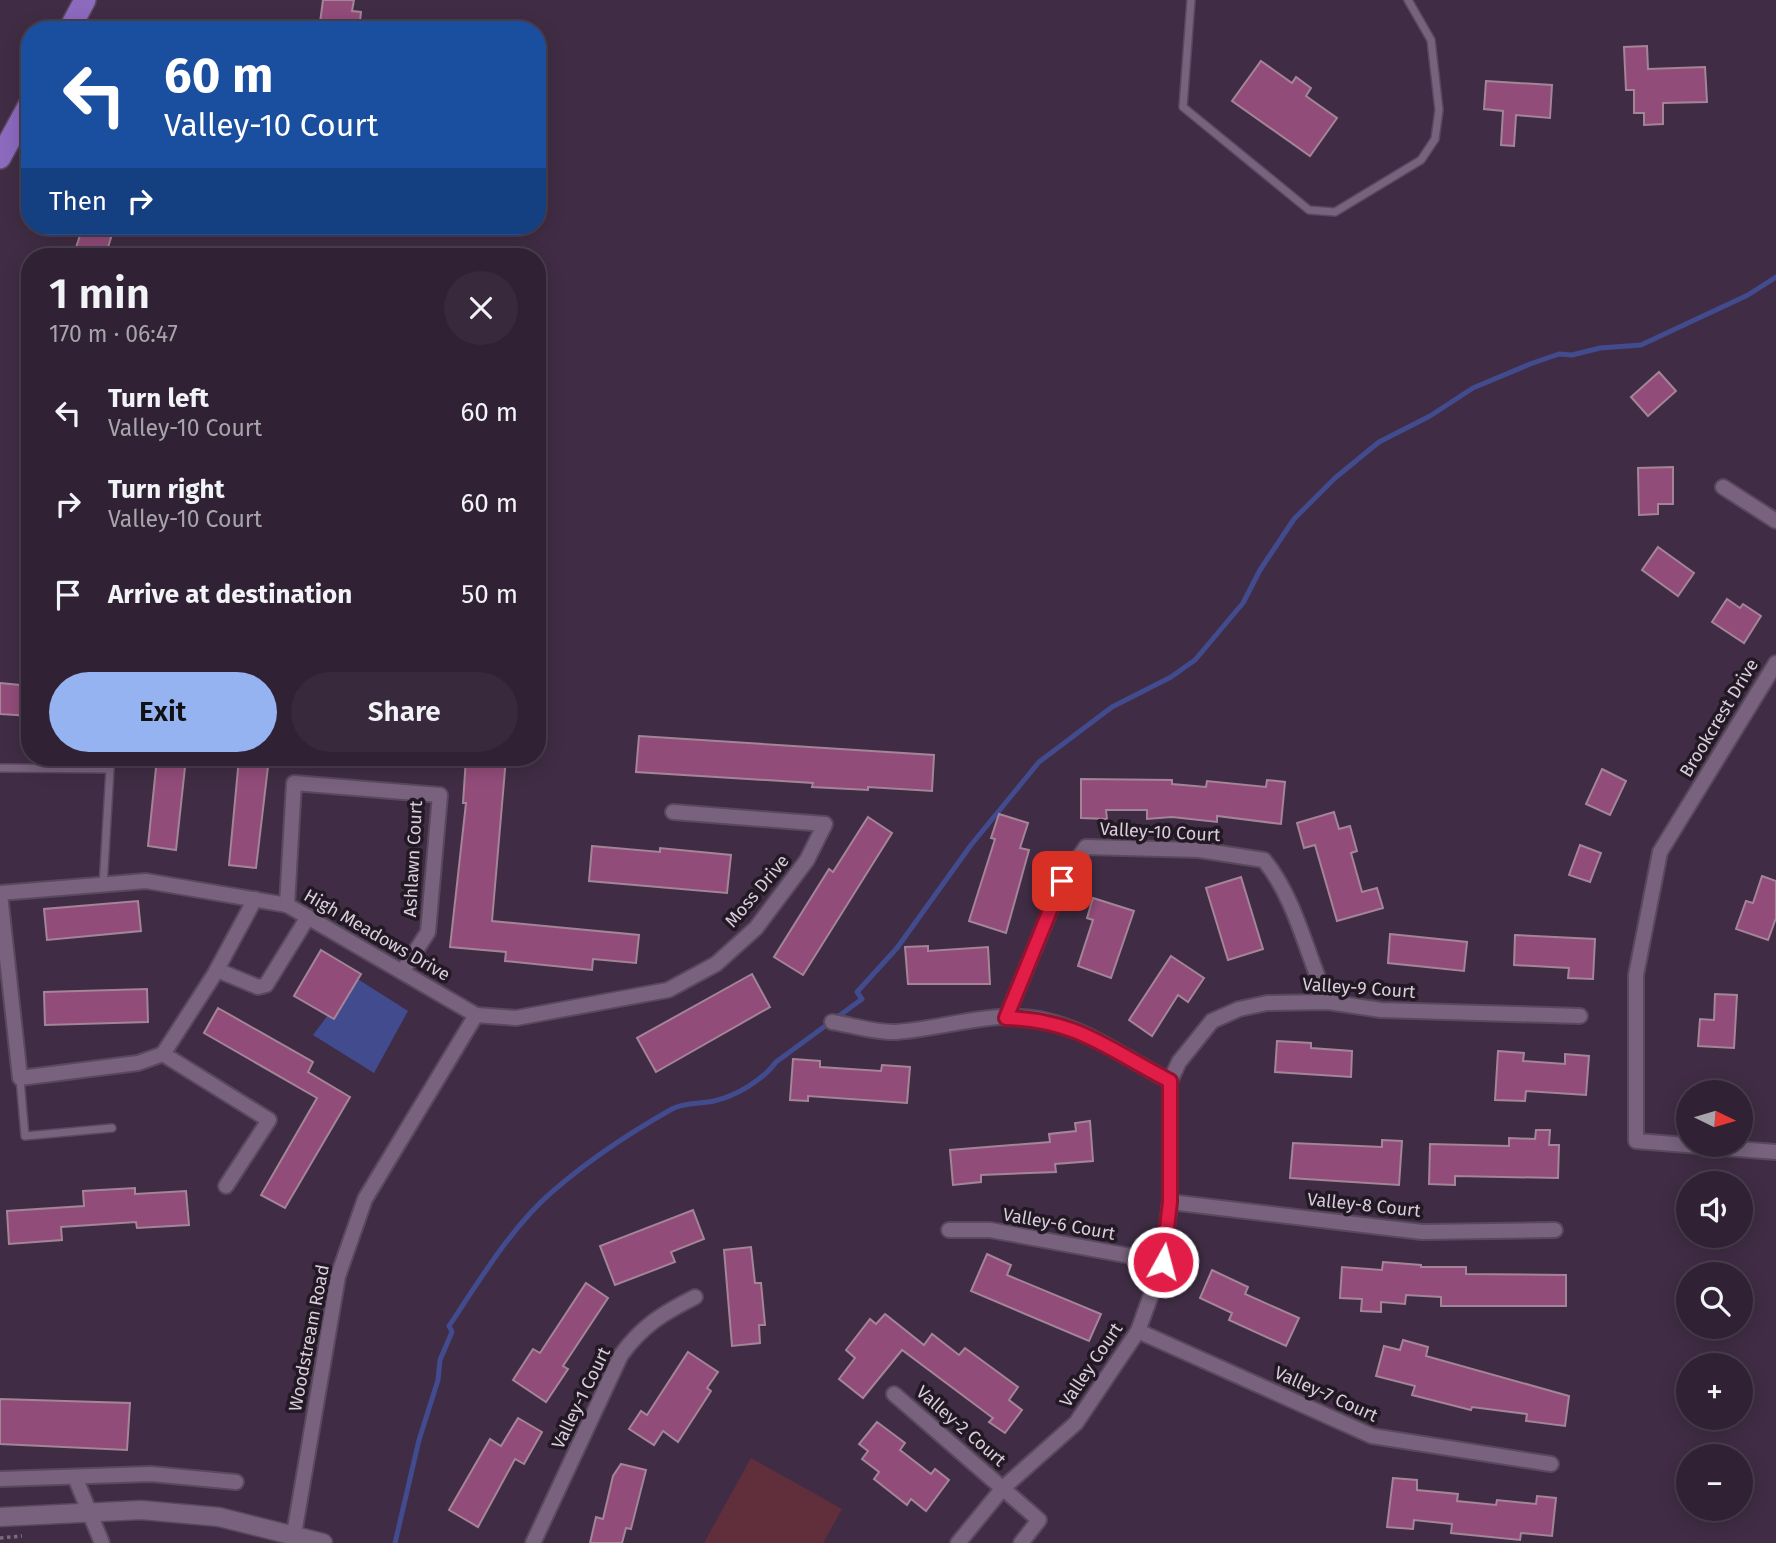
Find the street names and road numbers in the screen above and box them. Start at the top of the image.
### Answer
street label: Brookcrest Drive [1675,655,1763,781]
street label: Ashlawn Court [399,800,427,918]
street label: Valley-10 Court [1099,818,1221,846]
street label: Moss Drive [720,850,794,932]
street label: High Meadows Drive [300,884,454,986]
street label: Valley-9 Court [1302,973,1417,1003]
street label: Valley-8 Court [1306,1188,1422,1222]
street label: Valley-6 Court [1001,1203,1117,1245]
street label: Woodstream Road [284,1263,334,1413]
street label: Valley Court [1055,1318,1127,1411]
street label: Valley-1 Court [547,1343,615,1452]
street label: Valley-7 Court [1271,1361,1382,1427]
street label: Valley-2 Court [912,1381,1011,1471]

